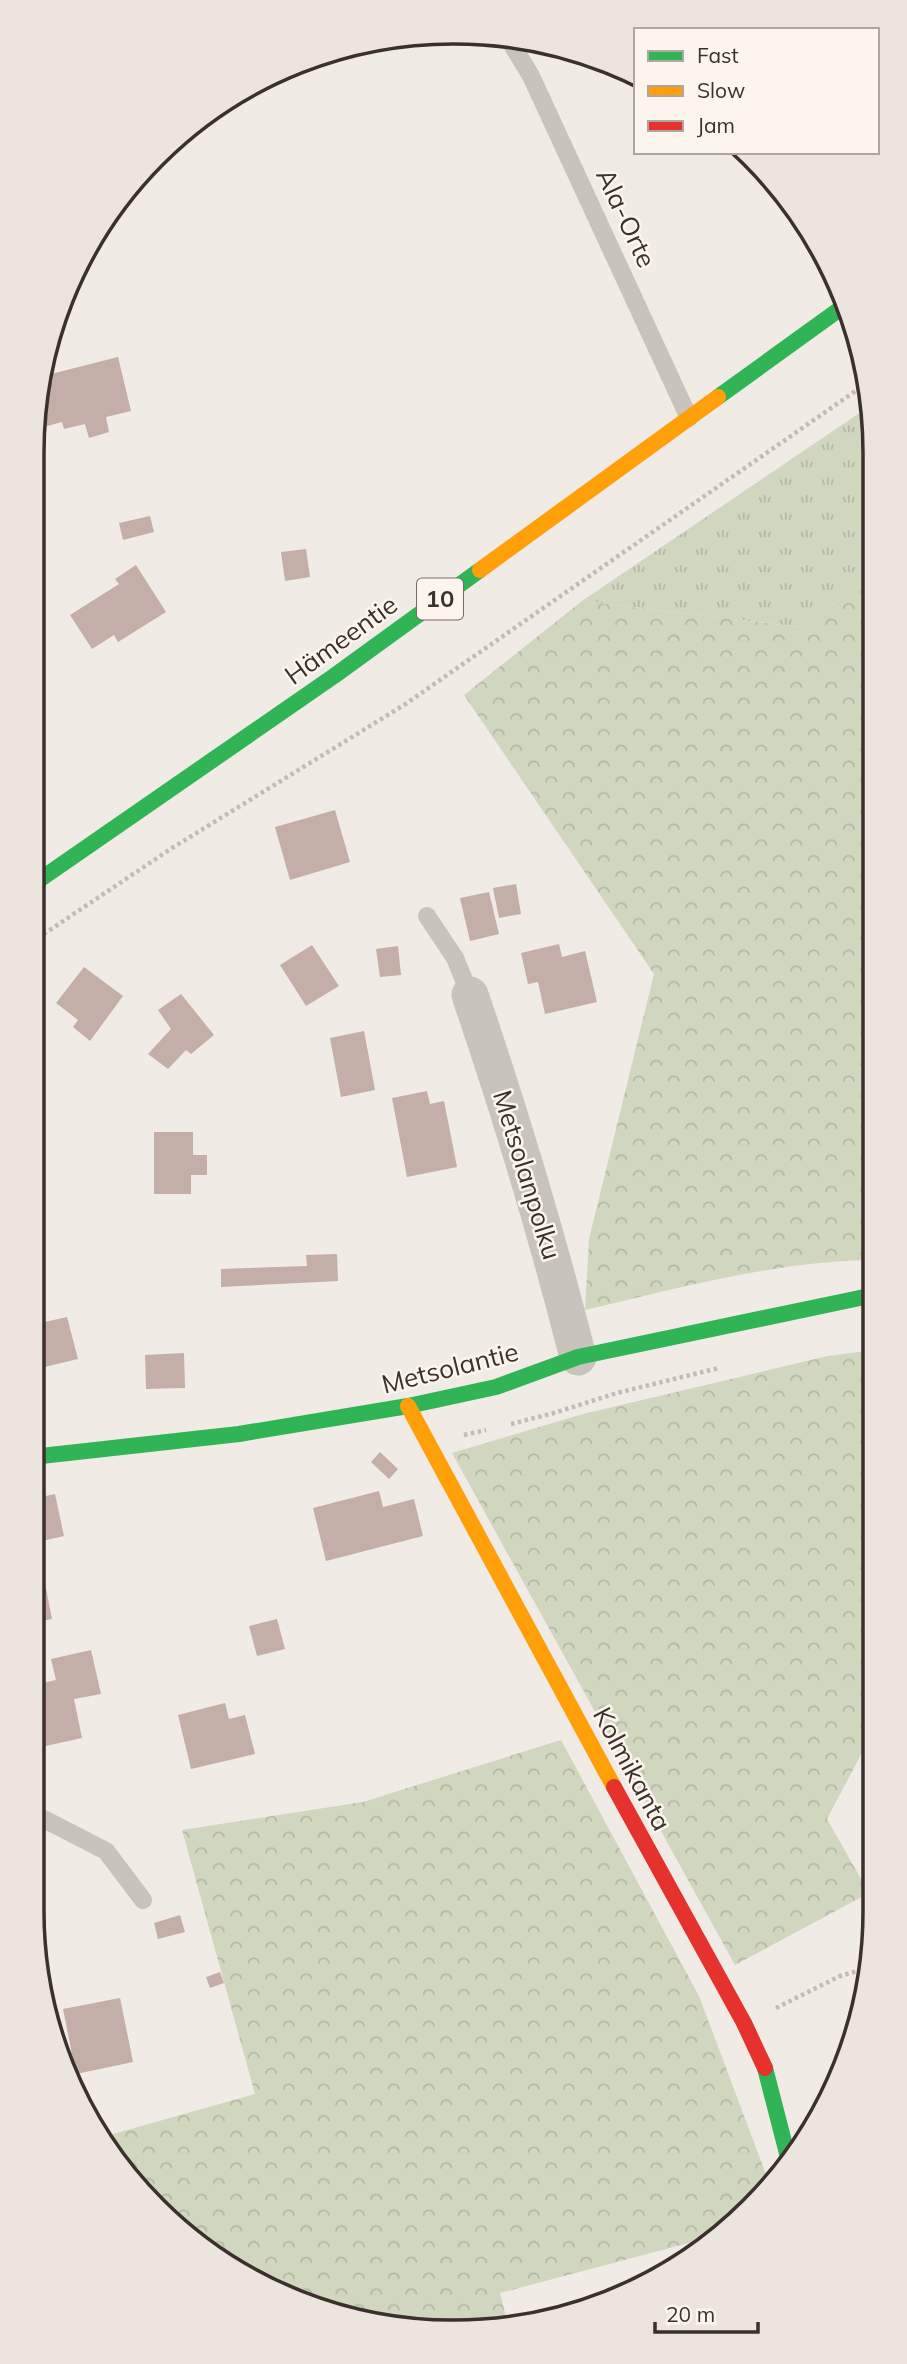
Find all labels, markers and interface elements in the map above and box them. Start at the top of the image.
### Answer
legend [634,28,879,154]
text: Fast [697,42,739,68]
text: Slow [697,77,745,103]
text: Jam [697,112,735,138]
street label: Ala-Orte [589,163,664,272]
road number: 10 [417,578,463,620]
street label: Hämeentie [278,588,404,692]
street label: Metsolanpolku [486,1086,569,1264]
street label: Metsolantie [378,1335,522,1400]
street label: Kolmikanta [586,1701,679,1836]
scale bar [655,2290,758,2334]
text: 20 m [666,2301,715,2327]

